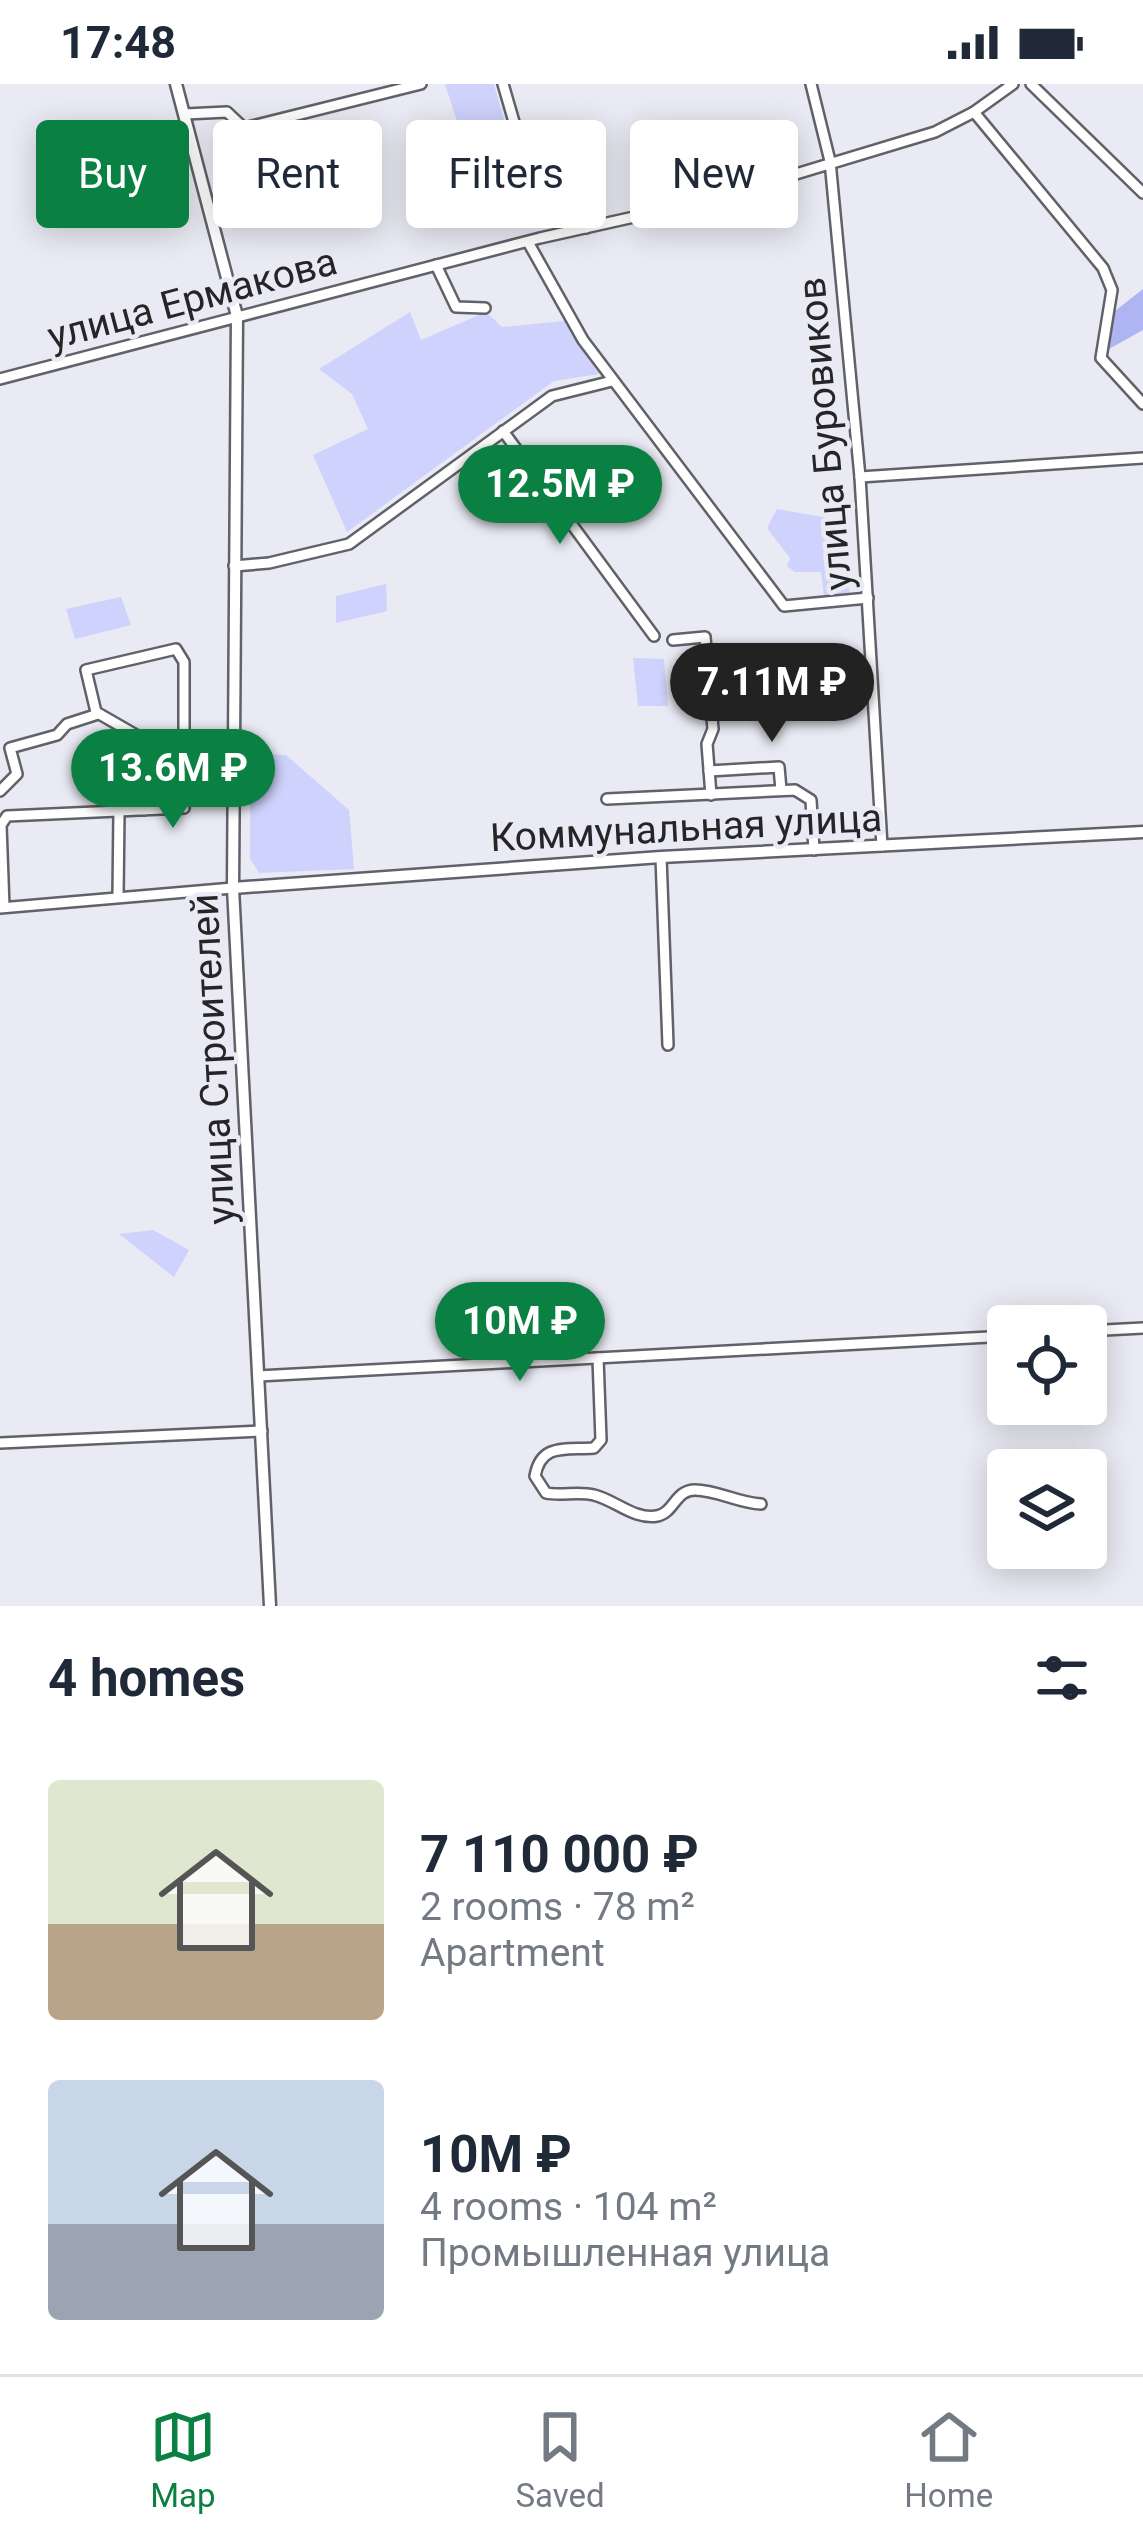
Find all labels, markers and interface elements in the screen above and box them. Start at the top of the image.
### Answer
text: 17:48 [60,16,176,69]
chip: Buy [36,120,189,228]
chip: Rent [213,120,382,228]
chip: Filters [406,120,606,228]
chip: New [630,120,798,228]
street label: улица Ермакова [43,238,342,360]
street label: улица Буровиков [788,276,862,592]
pin: 12.5M ₽ [449,445,671,547]
text: 12.5M ₽ [485,461,635,507]
pin: 7.11M ₽ [661,643,883,745]
text: 7.11M ₽ [697,659,847,705]
pin: 13.6M ₽ [62,729,284,831]
text: 13.6M ₽ [98,745,248,791]
street label: Коммунальная улица [489,795,883,861]
street label: улица Строителей [181,892,245,1226]
pin: 10M ₽ [436,1282,604,1384]
text: 10M ₽ [462,1298,578,1344]
map controls [987,1305,1107,1569]
button: locate [987,1305,1107,1425]
button: layers [987,1449,1107,1569]
icon: filters [1029,1645,1095,1711]
text: 4 homes [48,1649,245,1708]
text: 7 110 000 ₽ [420,1825,699,1884]
icon: home [144,1828,288,1972]
text: 2 rooms · 78 m² [420,1884,695,1930]
text: Apartment [420,1930,605,1976]
text: 10M ₽ [420,2125,572,2184]
icon: home [144,2128,288,2272]
text: 4 rooms · 104 m² [420,2184,717,2230]
text: Промышленная улица [420,2230,830,2276]
tab: Map [150,2404,216,2515]
tab: Saved [515,2404,605,2515]
tab: Home [904,2404,993,2515]

